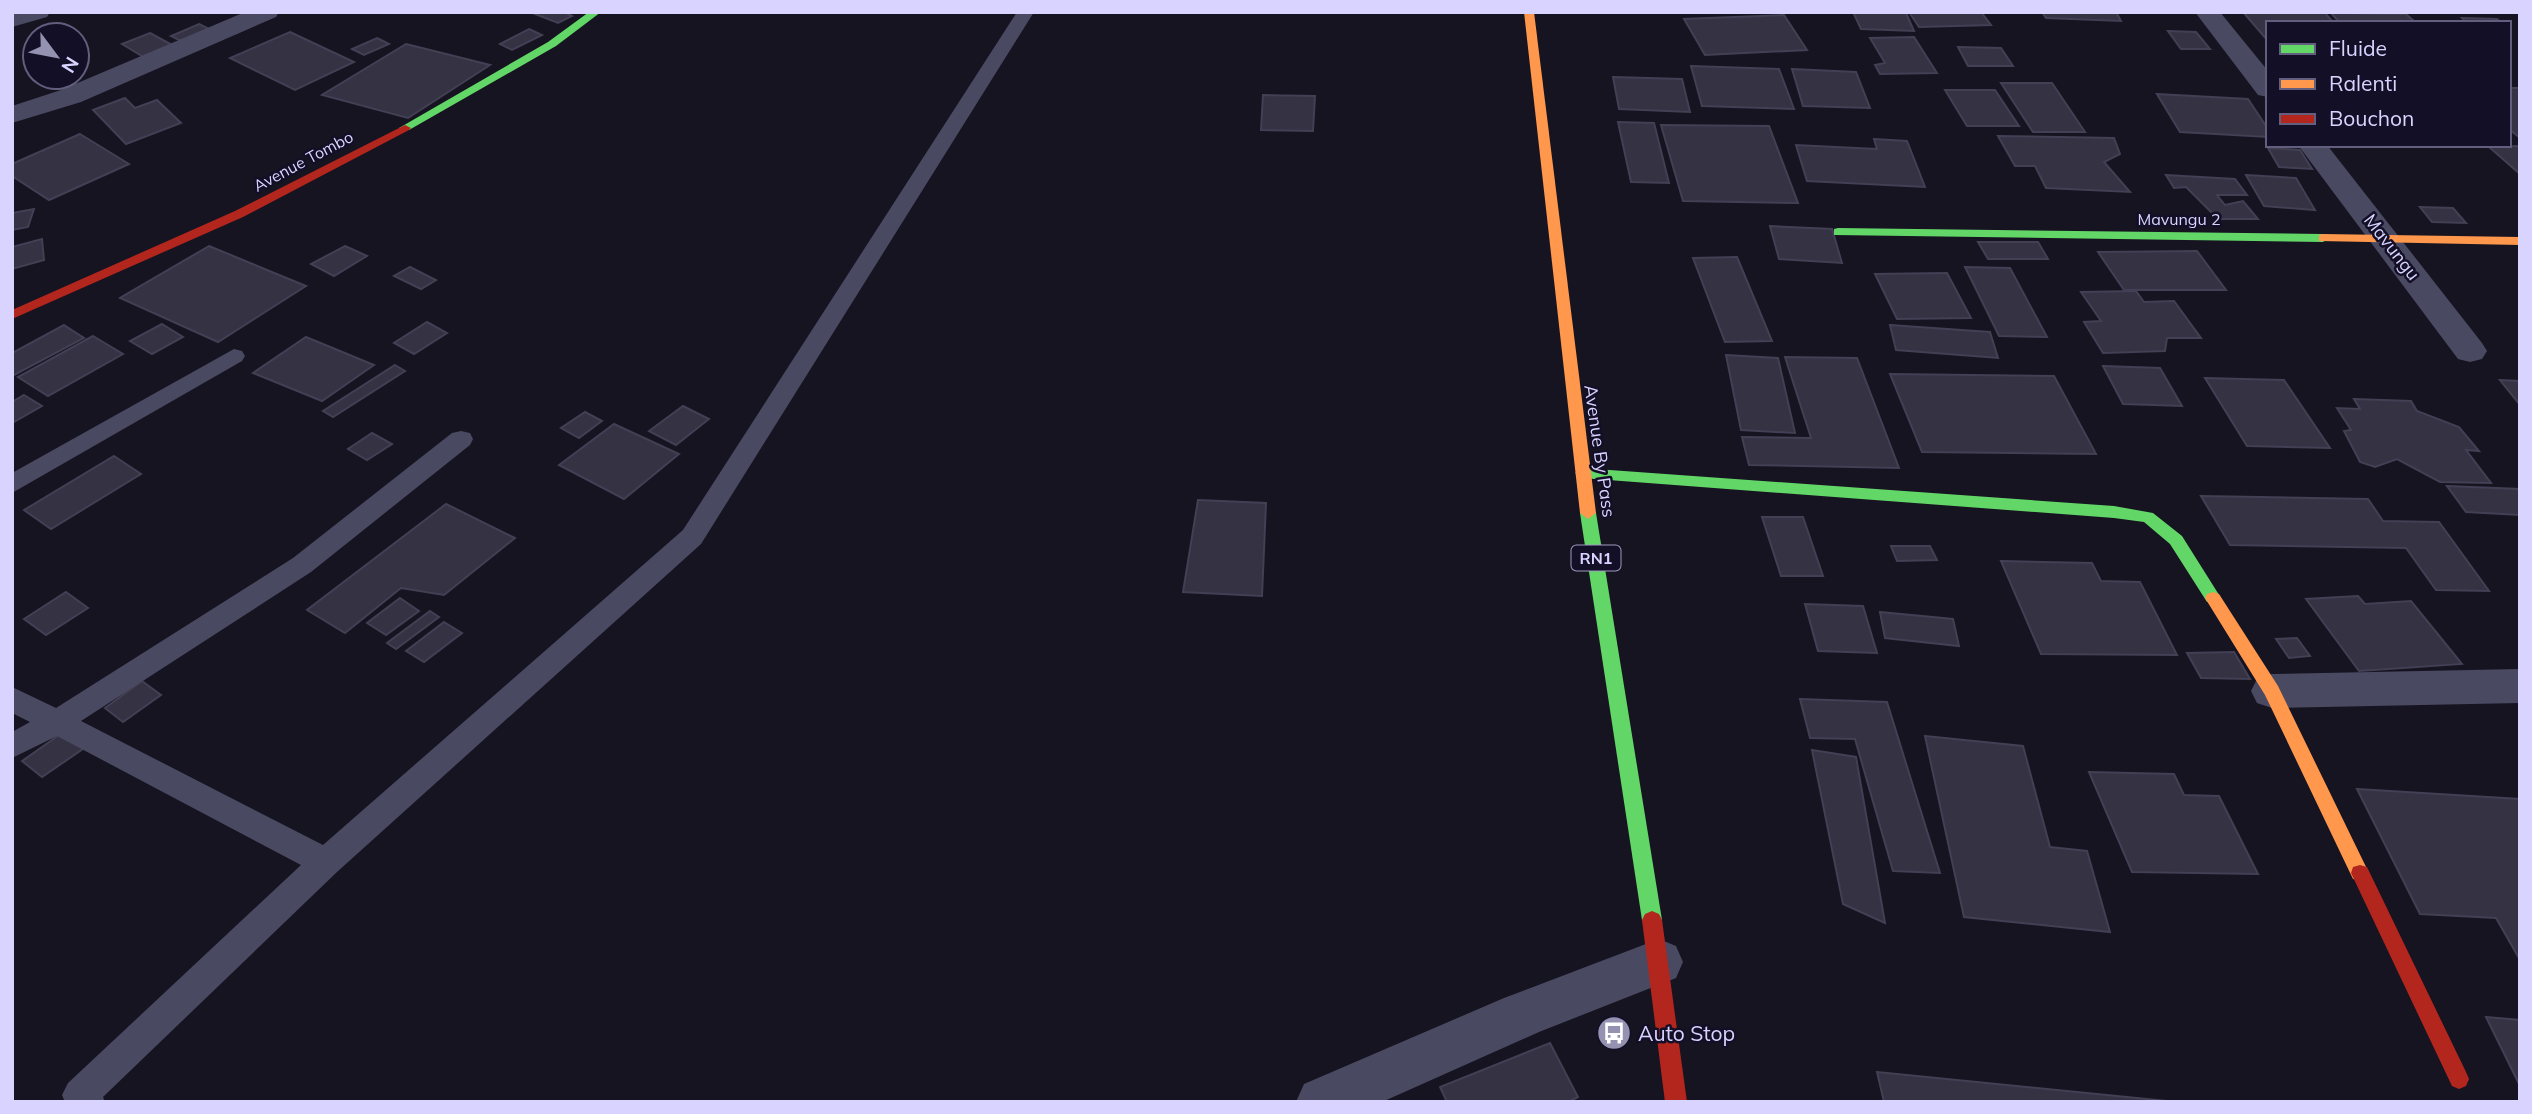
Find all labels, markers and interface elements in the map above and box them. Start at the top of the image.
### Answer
north arrow [21,21,91,91]
legend [2266,21,2511,147]
text: Fluide [2329,35,2387,61]
text: N [56,53,84,77]
text: Ralenti [2329,70,2397,96]
text: Bouchon [2329,105,2414,131]
street label: Avenue Tombo [250,126,356,196]
street label: Mavungu 2 [2137,209,2221,229]
street label: Mavungu [2359,209,2425,285]
street label: Avenue By Pass [1579,383,1621,519]
road number: RN1 [1572,545,1620,570]
bus stop icon: Auto Stop [1595,1014,1633,1052]
place label: Auto Stop [1638,1020,1735,1046]

